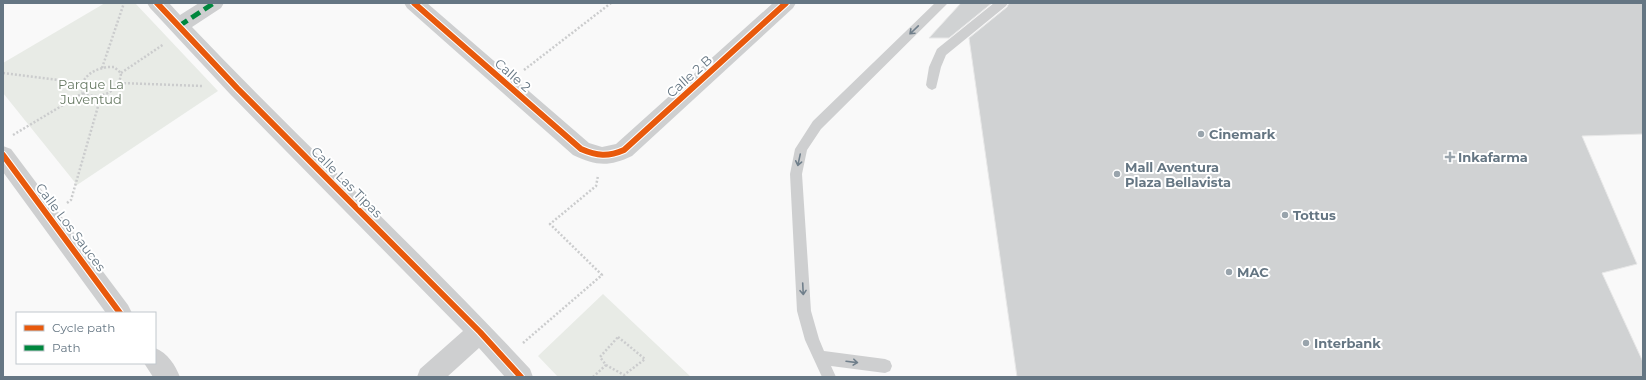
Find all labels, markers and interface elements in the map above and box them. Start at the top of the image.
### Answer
one-way arrow [909,25,919,35]
street label: Calle 2 B [663,51,715,101]
street label: Calle 2 [492,55,534,95]
park label: Parque La Juventud [58,76,124,107]
place label: Cinemark [1209,126,1276,142]
marker: Cinemark [1196,129,1206,139]
street label: Calle Las Tipas [308,143,386,221]
place label: Inkafarma [1458,149,1528,165]
marker: Inkafarma [1445,152,1455,162]
one-way arrow [795,153,803,166]
place label: Mall Aventura Plaza Bellavista [1125,159,1231,190]
marker: Mall Aventura Plaza Bellavista [1112,169,1122,179]
street label: Calle Los Sauces [33,180,109,274]
place label: Tottus [1293,207,1336,223]
marker: Tottus [1280,210,1290,220]
place label: MAC [1237,264,1269,280]
marker: MAC [1224,267,1234,277]
one-way arrow [800,282,807,295]
legend [16,312,156,364]
text: Cycle path [52,320,115,335]
place label: Interbank [1314,335,1381,351]
marker: Interbank [1301,338,1311,348]
text: Path [52,340,81,355]
one-way arrow [845,358,858,366]

